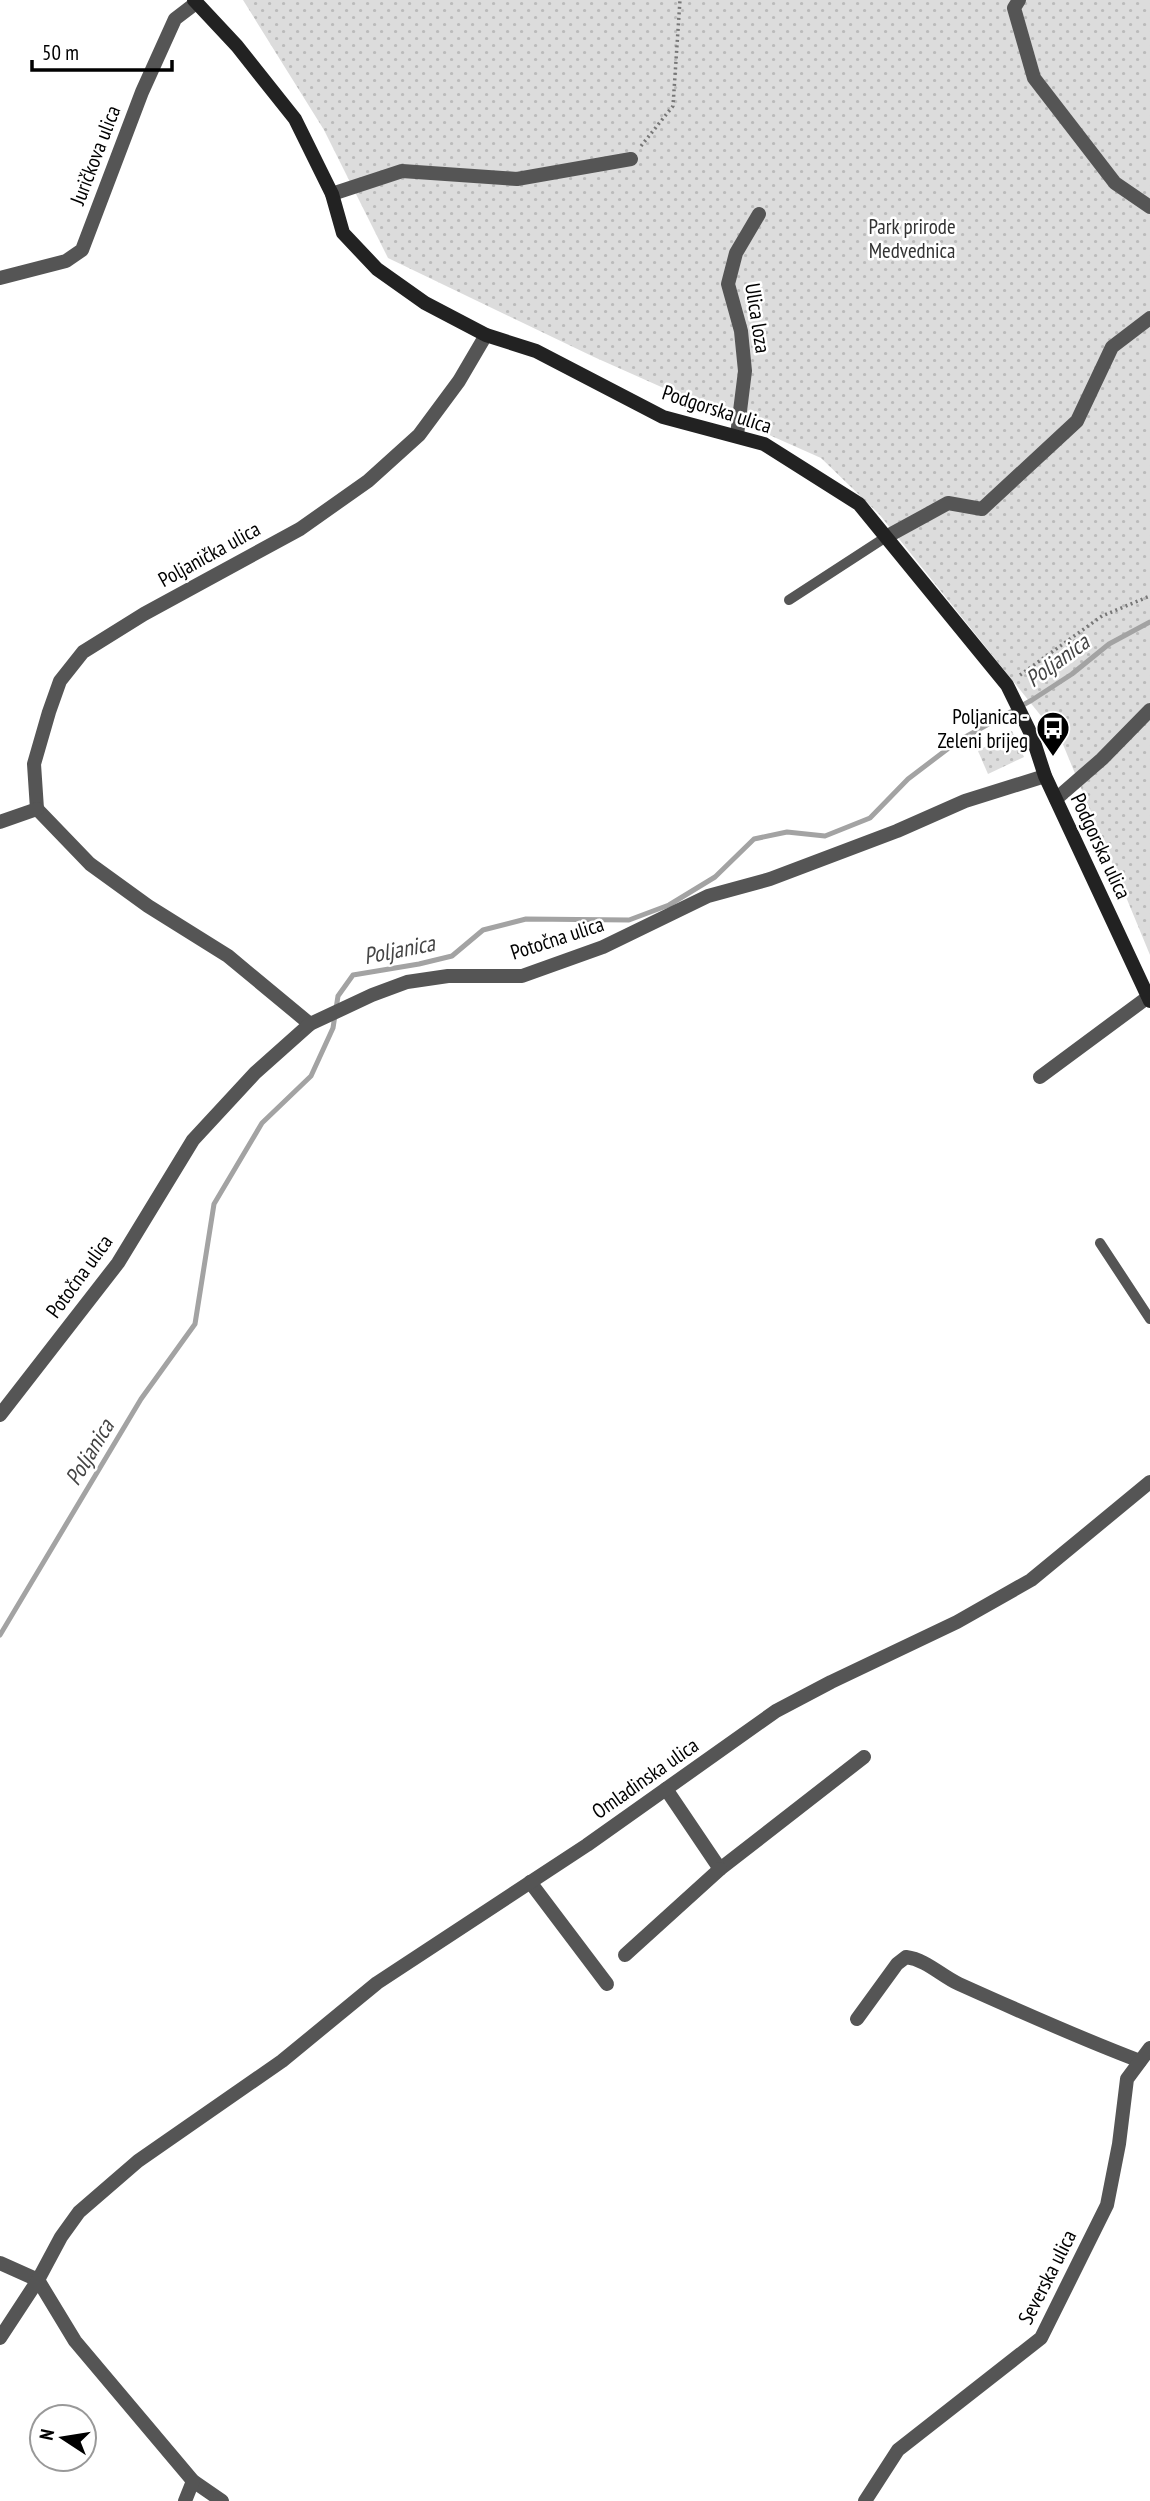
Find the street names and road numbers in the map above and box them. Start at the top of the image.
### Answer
street label: Juričkova ulica [63,102,126,209]
street label: Ulica loza [739,281,777,355]
street label: Podgorska ulica [659,379,775,439]
street label: Poljanička ulica [153,515,265,593]
street label: Podgorska ulica [1065,789,1137,903]
street label: Potočna ulica [507,910,607,966]
street label: Potočna ulica [40,1229,118,1323]
street label: Omladinska ulica [587,1731,703,1825]
street label: Severska ulica [1012,2225,1082,2329]

